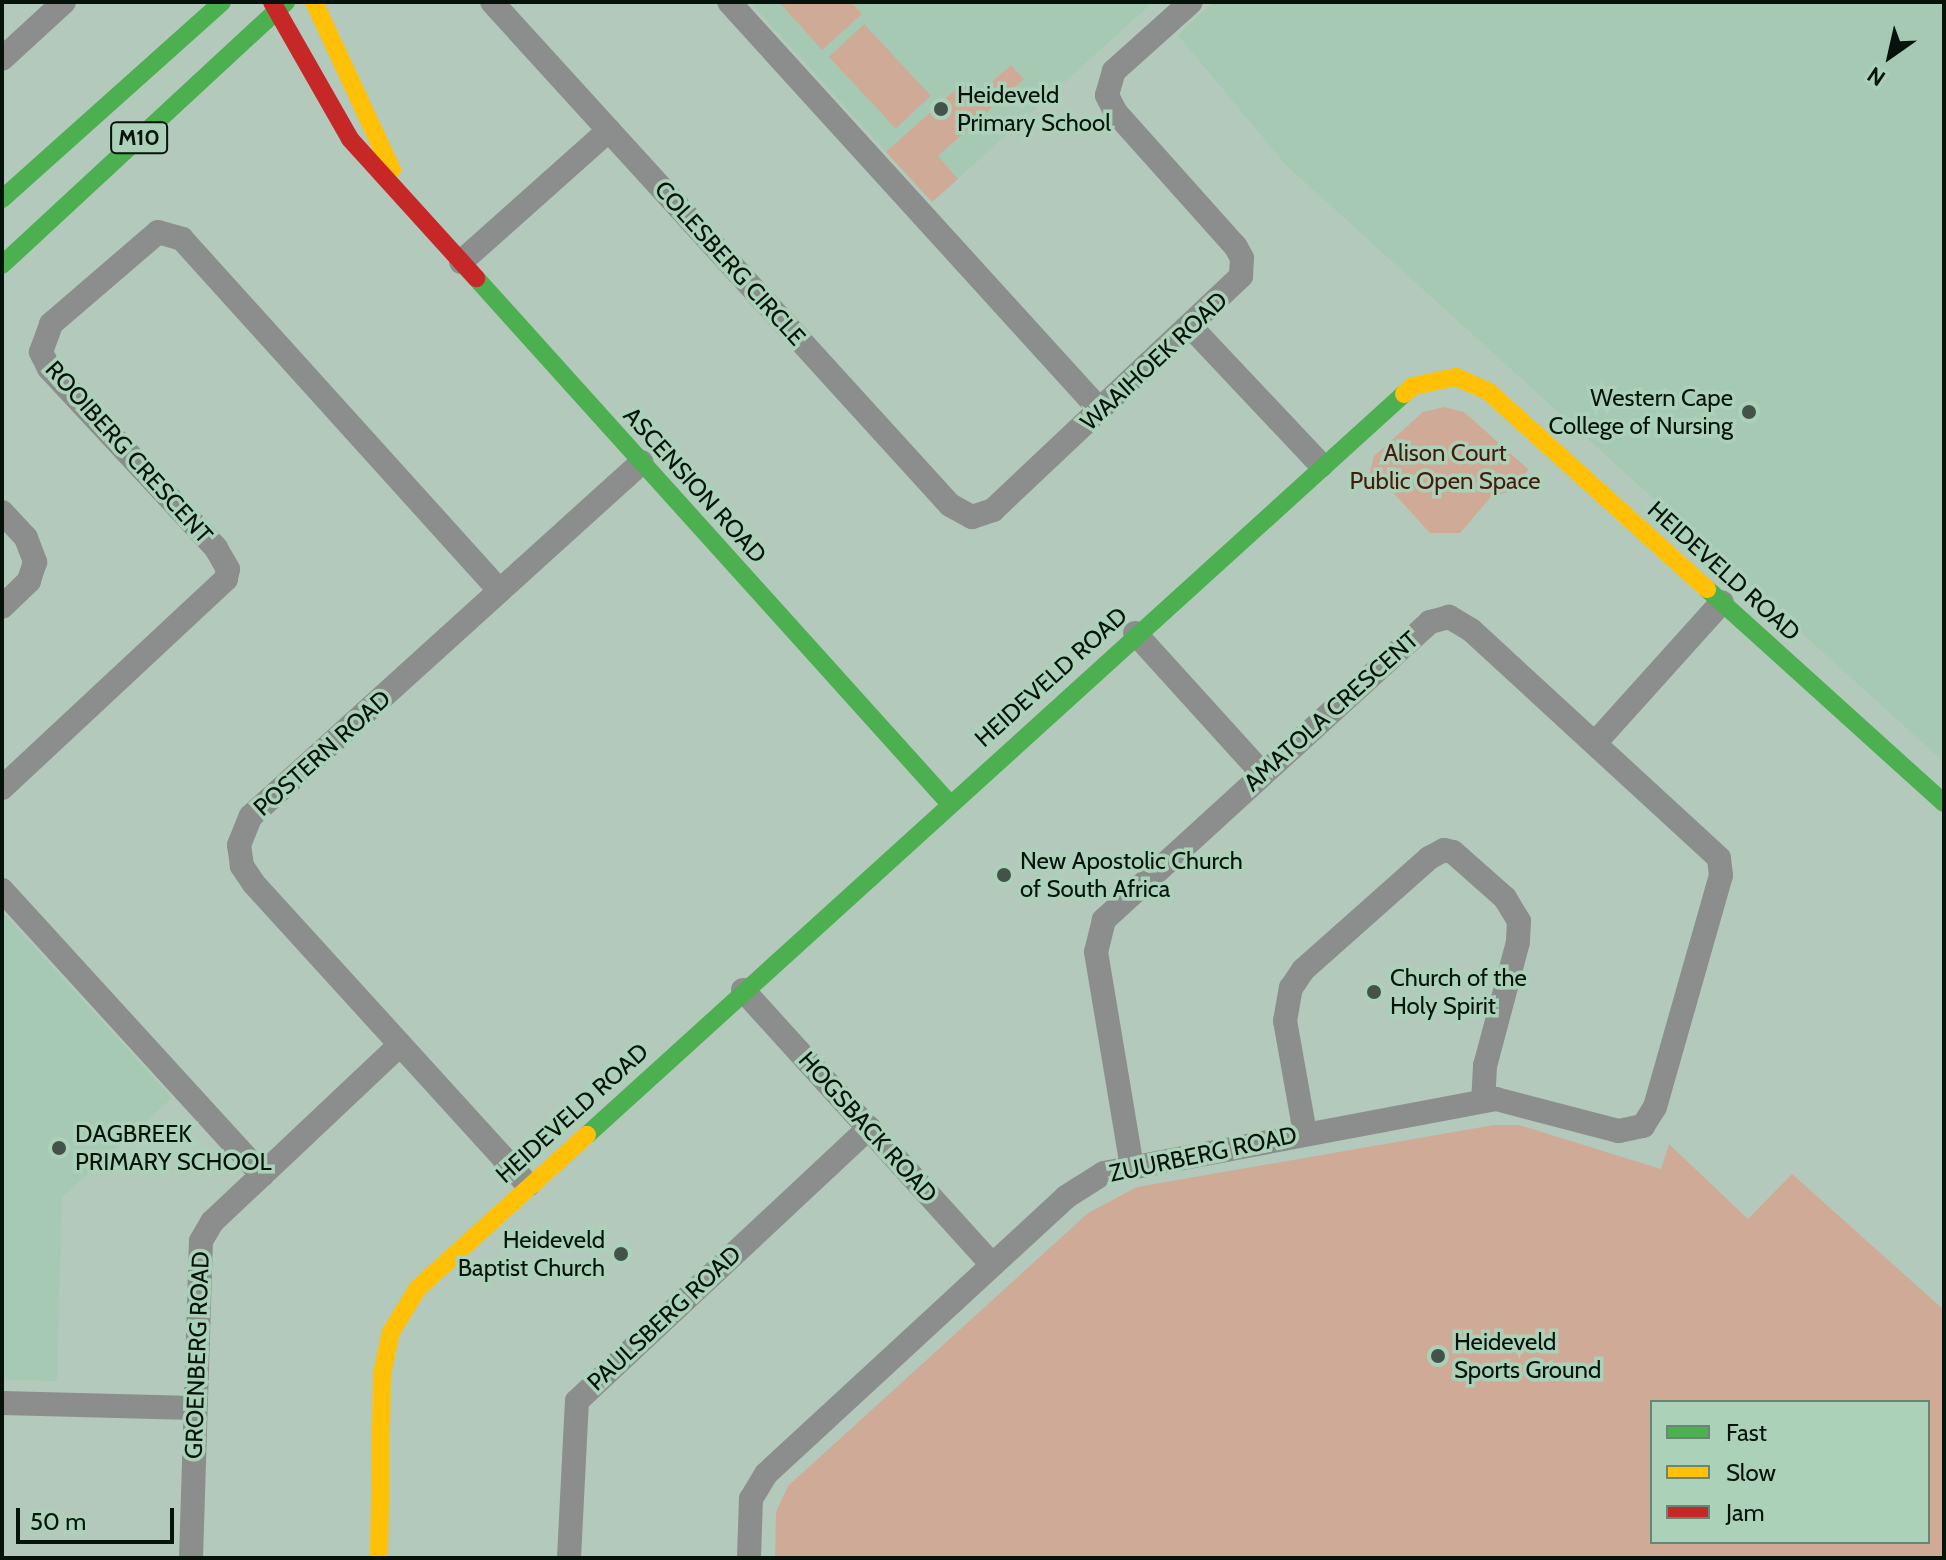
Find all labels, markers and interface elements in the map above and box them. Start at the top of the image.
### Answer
north arrow [1850,16,1930,96]
text: N [1862,61,1890,92]
place label: Heideveld Primary School [957,81,1111,137]
marker: Heideveld Primary School [932,100,950,118]
road number: M10 [109,120,169,156]
street label: COLESBERG CIRCLE [649,175,811,351]
street label: WAAIHOEK ROAD [1075,286,1233,436]
street label: ROOIBERG CRESCENT [40,355,218,549]
place label: Western Cape College of Nursing [1549,384,1733,440]
street label: ASCENSION ROAD [618,401,772,569]
marker: Western Cape College of Nursing [1740,403,1758,421]
park label: Alison Court Public Open Space [1349,439,1541,495]
street label: HEIDEVELD ROAD [1642,495,1806,647]
street label: HEIDEVELD ROAD [969,601,1133,753]
street label: AMATOLA CRESCENT [1238,625,1424,797]
street label: POSTERN ROAD [248,684,396,822]
place label: New Apostolic Church of South Africa [1020,847,1243,903]
marker: New Apostolic Church of South Africa [995,866,1013,884]
place label: Church of the Holy Spirit [1390,964,1527,1020]
marker: Church of the Holy Spirit [1365,983,1383,1001]
street label: HEIDEVELD ROAD [490,1037,654,1189]
street label: HOGSBACK ROAD [793,1046,943,1208]
place label: DAGBREEK PRIMARY SCHOOL [75,1120,271,1176]
street label: ZUURBERG ROAD [1107,1120,1299,1188]
marker: DAGBREEK PRIMARY SCHOOL [50,1139,68,1157]
place label: Heideveld Baptist Church [458,1226,605,1282]
street label: PAULSBERG ROAD [581,1240,747,1396]
marker: Heideveld Baptist Church [612,1245,630,1263]
street label: GROENBERG ROAD [179,1251,215,1459]
place label: Heideveld Sports Ground [1454,1328,1601,1384]
marker: Heideveld Sports Ground [1429,1347,1447,1365]
legend [1650,1400,1930,1544]
text: Fast [1726,1418,1767,1447]
text: Slow [1726,1458,1776,1487]
scale bar [20,1492,178,1542]
text: Jam [1726,1498,1764,1527]
text: 50 m [30,1507,86,1536]

